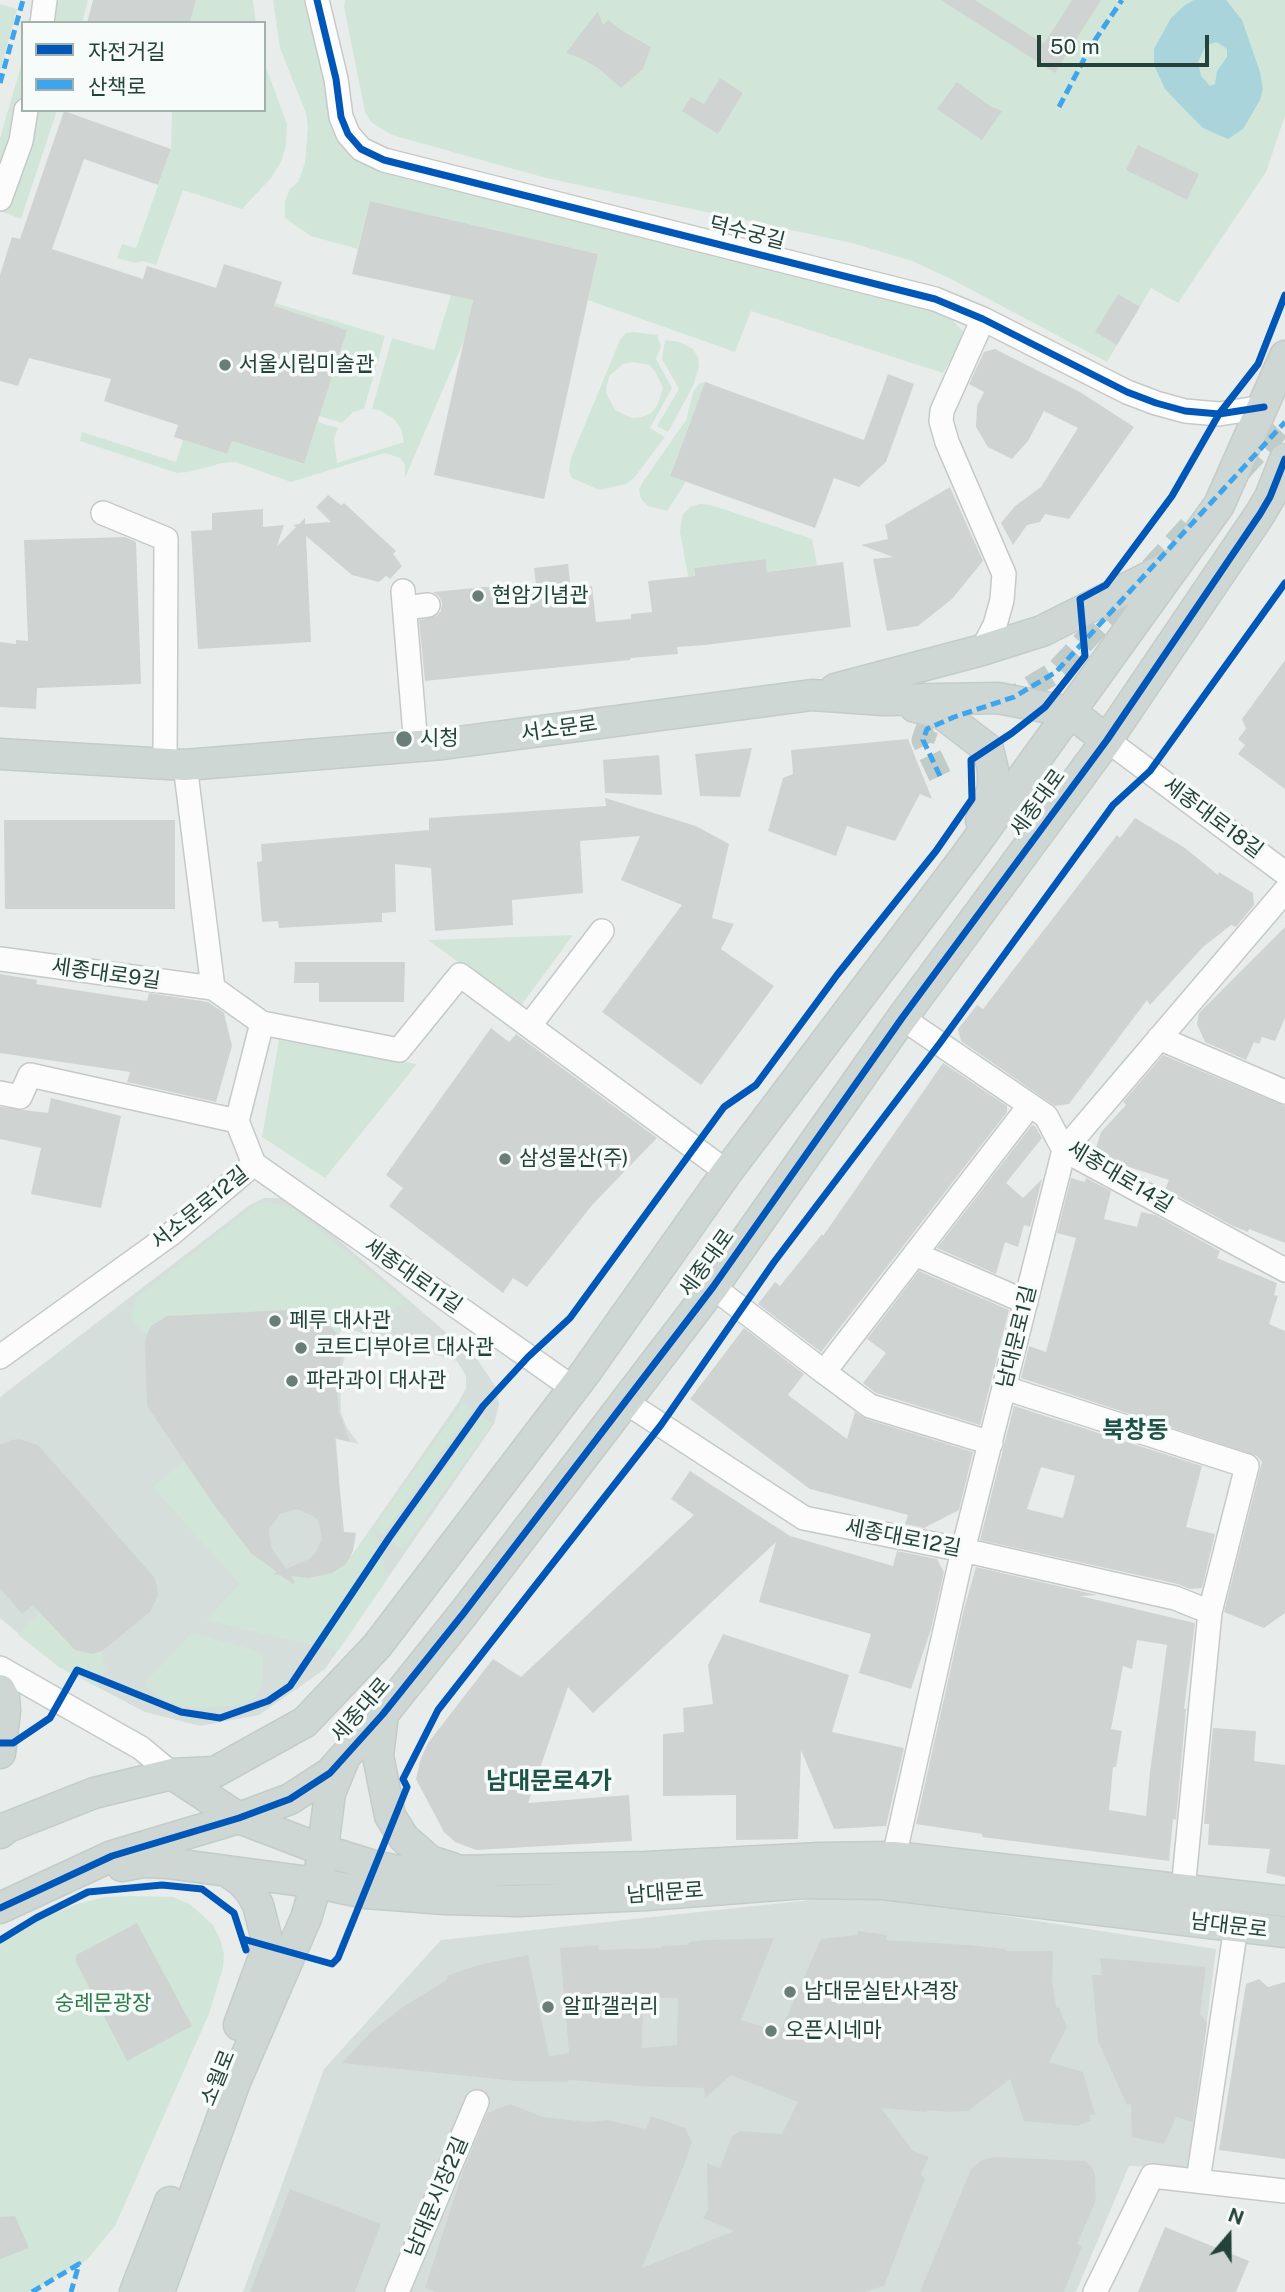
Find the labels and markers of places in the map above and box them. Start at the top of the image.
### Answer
place label: 서울시립미술관 [239,352,374,378]
marker: 서울시립미술관 [217,357,233,373]
place label: 현암기념관 [492,583,589,609]
marker: 현암기념관 [470,588,486,604]
place label: 시청 [420,726,459,752]
marker: 시청 [394,729,414,749]
place label: 삼성물산(주) [519,1146,628,1172]
marker: 삼성물산(주) [497,1151,513,1167]
place label: 페루 대사관 [289,1308,391,1334]
marker: 페루 대사관 [267,1313,283,1329]
place label: 코트디부아르 대사관 [315,1335,494,1361]
marker: 코트디부아르 대사관 [293,1340,309,1356]
place label: 파라과이 대사관 [306,1368,446,1394]
marker: 파라과이 대사관 [284,1373,300,1389]
place label: 남대문실탄사격장 [804,1979,959,2005]
marker: 남대문실탄사격장 [782,1984,798,2000]
place label: 알파갤러리 [562,1994,659,2020]
marker: 알파갤러리 [540,1999,556,2015]
place label: 오픈시네마 [785,2018,882,2044]
marker: 오픈시네마 [763,2023,779,2039]

